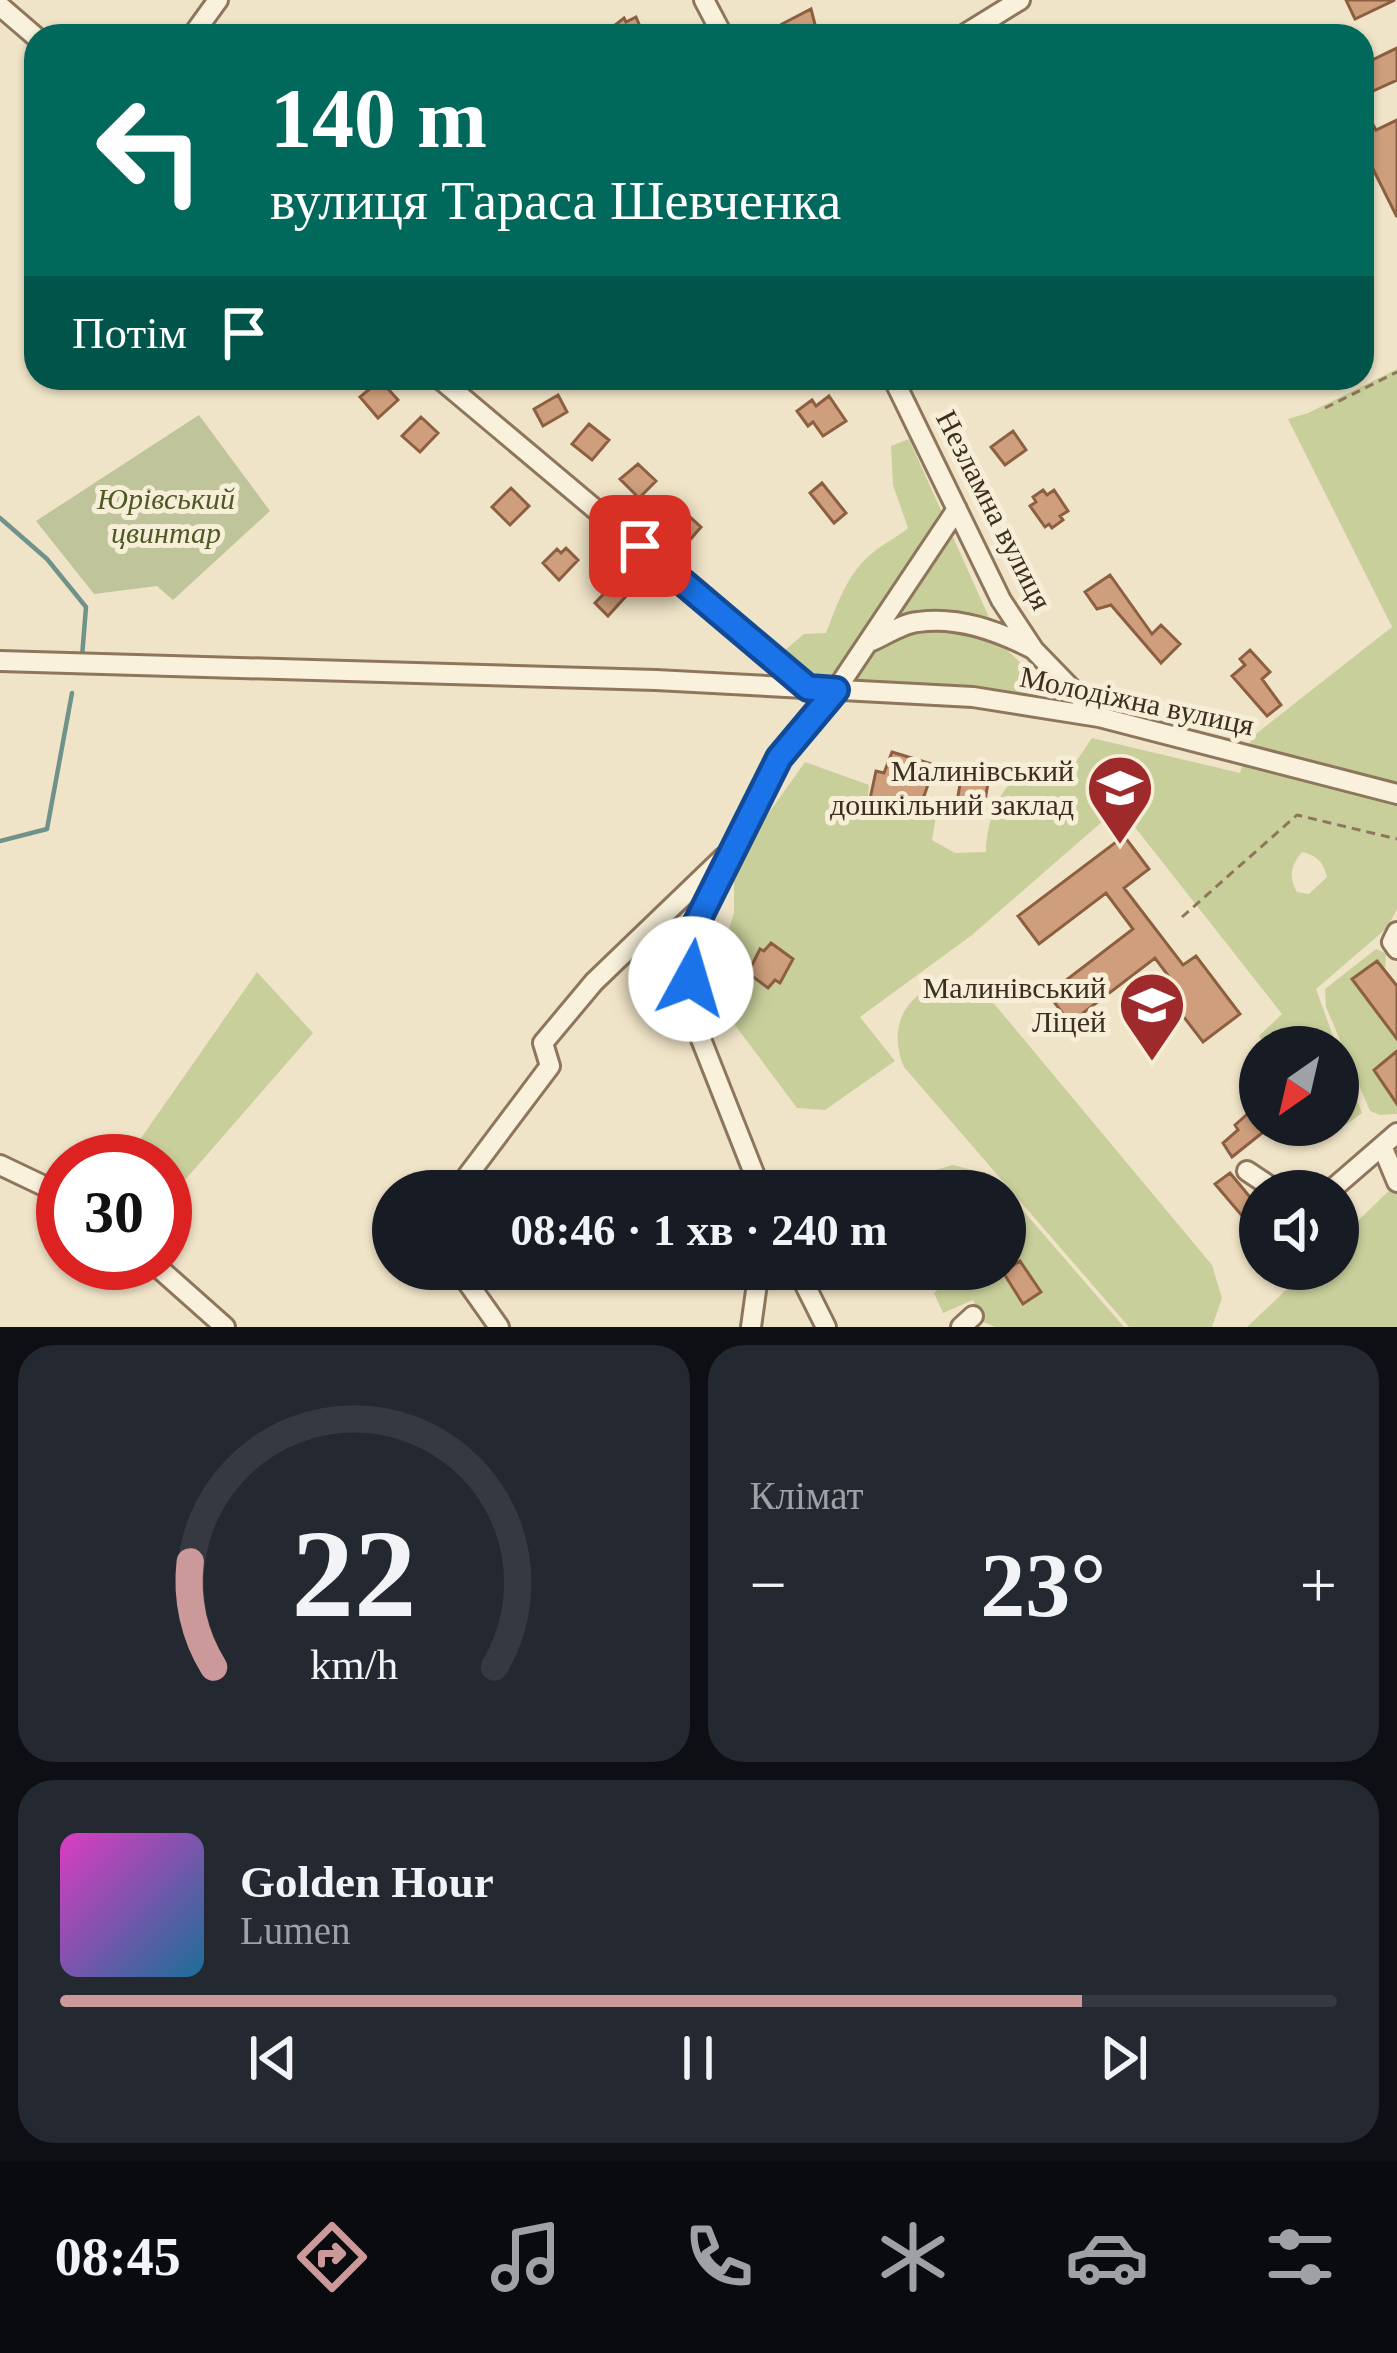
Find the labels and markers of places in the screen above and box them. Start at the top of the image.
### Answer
pin [589,495,691,597]
school or university icon: Малинівський дошкільний заклад [1085,753,1155,847]
place label: Малинівський дошкільний заклад [830,754,1074,821]
school or university icon: Малинівський Ліцей [1117,970,1187,1064]
place label: Малинівський Ліцей [923,971,1106,1038]

